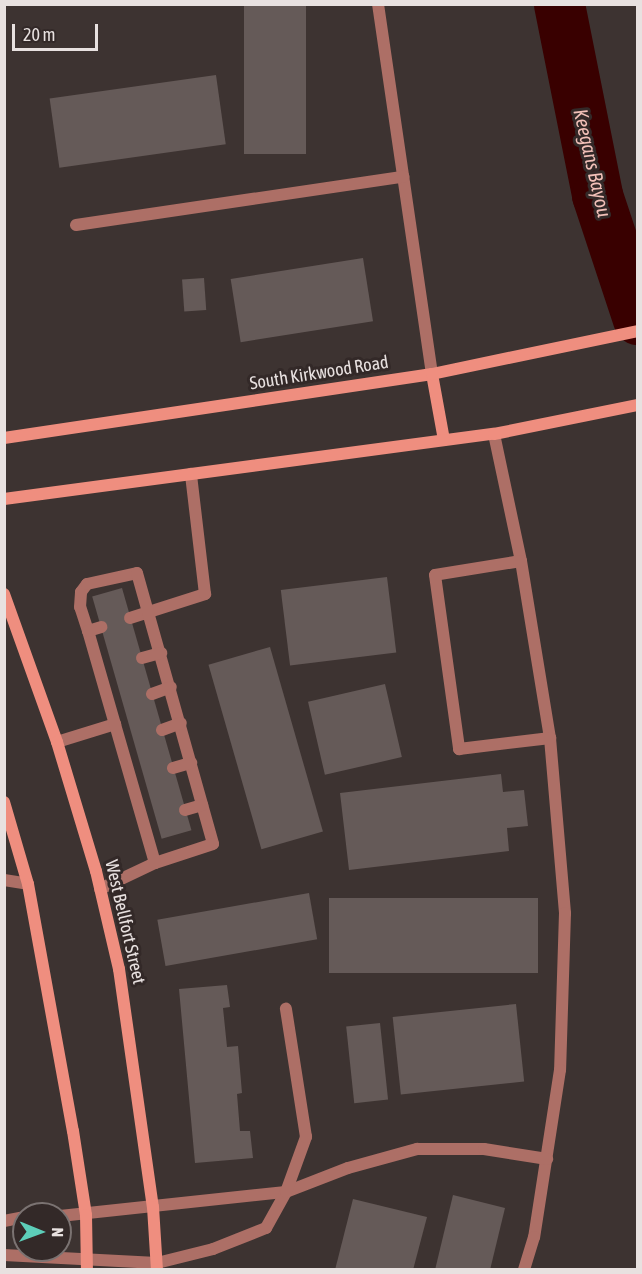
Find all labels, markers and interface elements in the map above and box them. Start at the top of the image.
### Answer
scale bar [15,12,100,50]
text: 20 m [23,24,55,45]
water label: Keegans Bayou [569,106,617,220]
street label: South Kirkwood Road [248,351,390,395]
street label: West Bellfort Street [100,858,150,986]
north arrow [12,1202,72,1262]
text: N [49,1227,67,1237]

